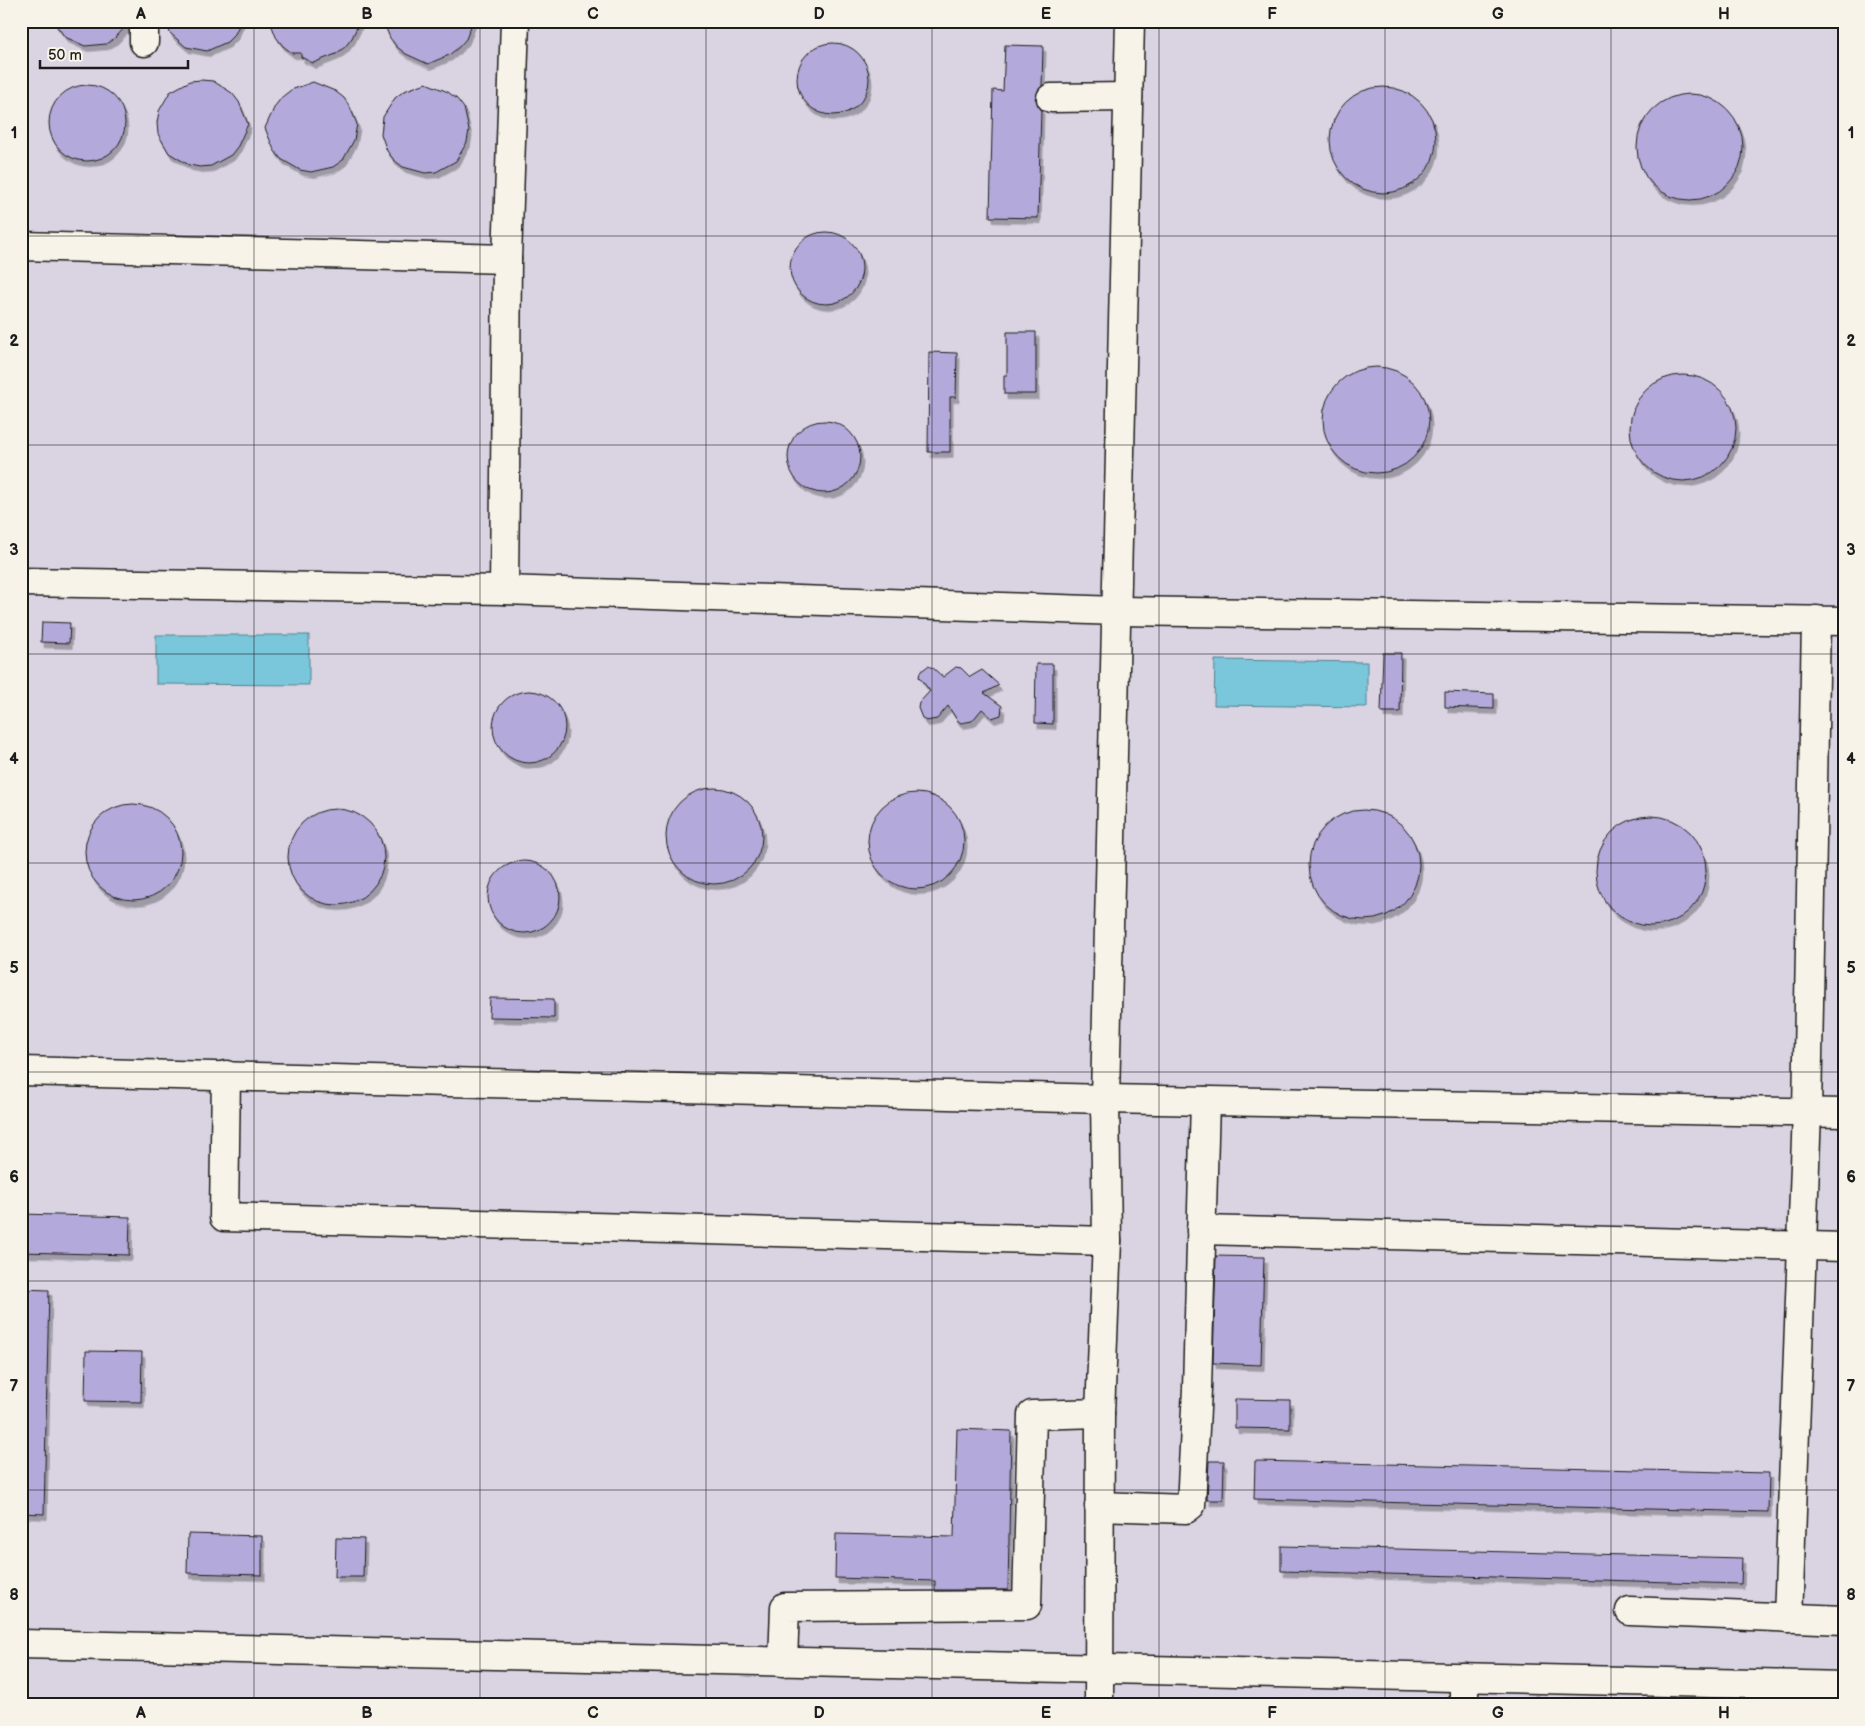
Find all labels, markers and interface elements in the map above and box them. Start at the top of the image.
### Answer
text: A [135,5,146,24]
text: B [361,5,373,24]
text: C [587,5,599,24]
text: D [813,5,825,24]
text: E [1041,5,1051,24]
text: F [1267,5,1277,24]
text: G [1492,5,1504,24]
text: H [1718,5,1730,24]
scale bar [40,38,188,70]
text: 50 m [48,46,82,65]
text: 1 [11,124,17,143]
text: 1 [1848,124,1854,143]
text: 2 [9,332,19,351]
text: 2 [1846,332,1856,351]
text: 3 [9,541,19,560]
text: 3 [1846,541,1856,560]
text: 4 [9,750,19,769]
text: 4 [1846,750,1856,769]
text: 5 [9,959,19,978]
text: 5 [1846,959,1856,978]
text: 6 [9,1168,19,1187]
text: 6 [1846,1168,1856,1187]
text: 7 [10,1377,19,1396]
text: 7 [1847,1377,1856,1396]
text: 8 [9,1586,19,1605]
text: 8 [1846,1586,1856,1605]
text: A [135,1704,146,1723]
text: B [361,1704,373,1723]
text: C [587,1704,599,1723]
text: D [813,1704,825,1723]
text: E [1041,1704,1051,1723]
text: F [1267,1704,1277,1723]
text: G [1492,1704,1504,1723]
text: H [1718,1704,1730,1723]

